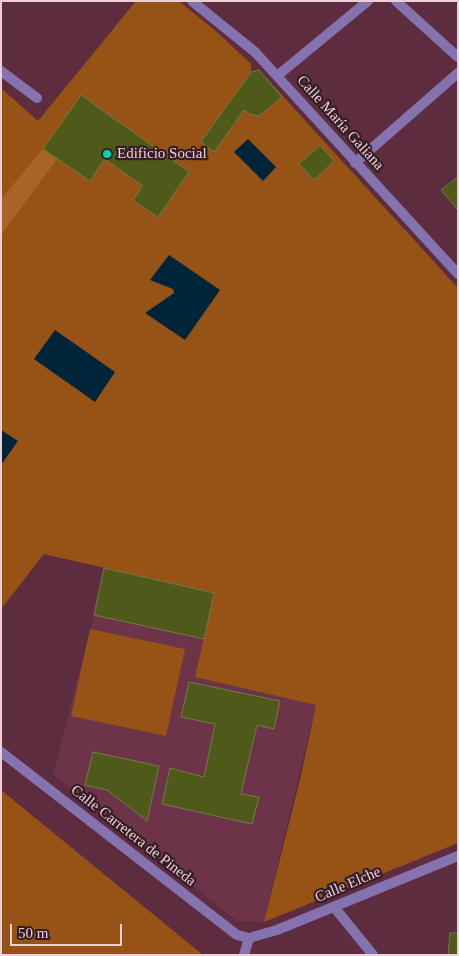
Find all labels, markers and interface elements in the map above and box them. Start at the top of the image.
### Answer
street label: Calle María Galiana [293,72,387,174]
place label: Edificio Social [117,145,207,163]
marker: Edificio Social [101,148,113,160]
street label: Calle Carretera de Pineda [67,782,199,890]
street label: Calle Elche [312,863,384,907]
scale bar [12,914,125,946]
text: 50 m [18,925,48,941]

